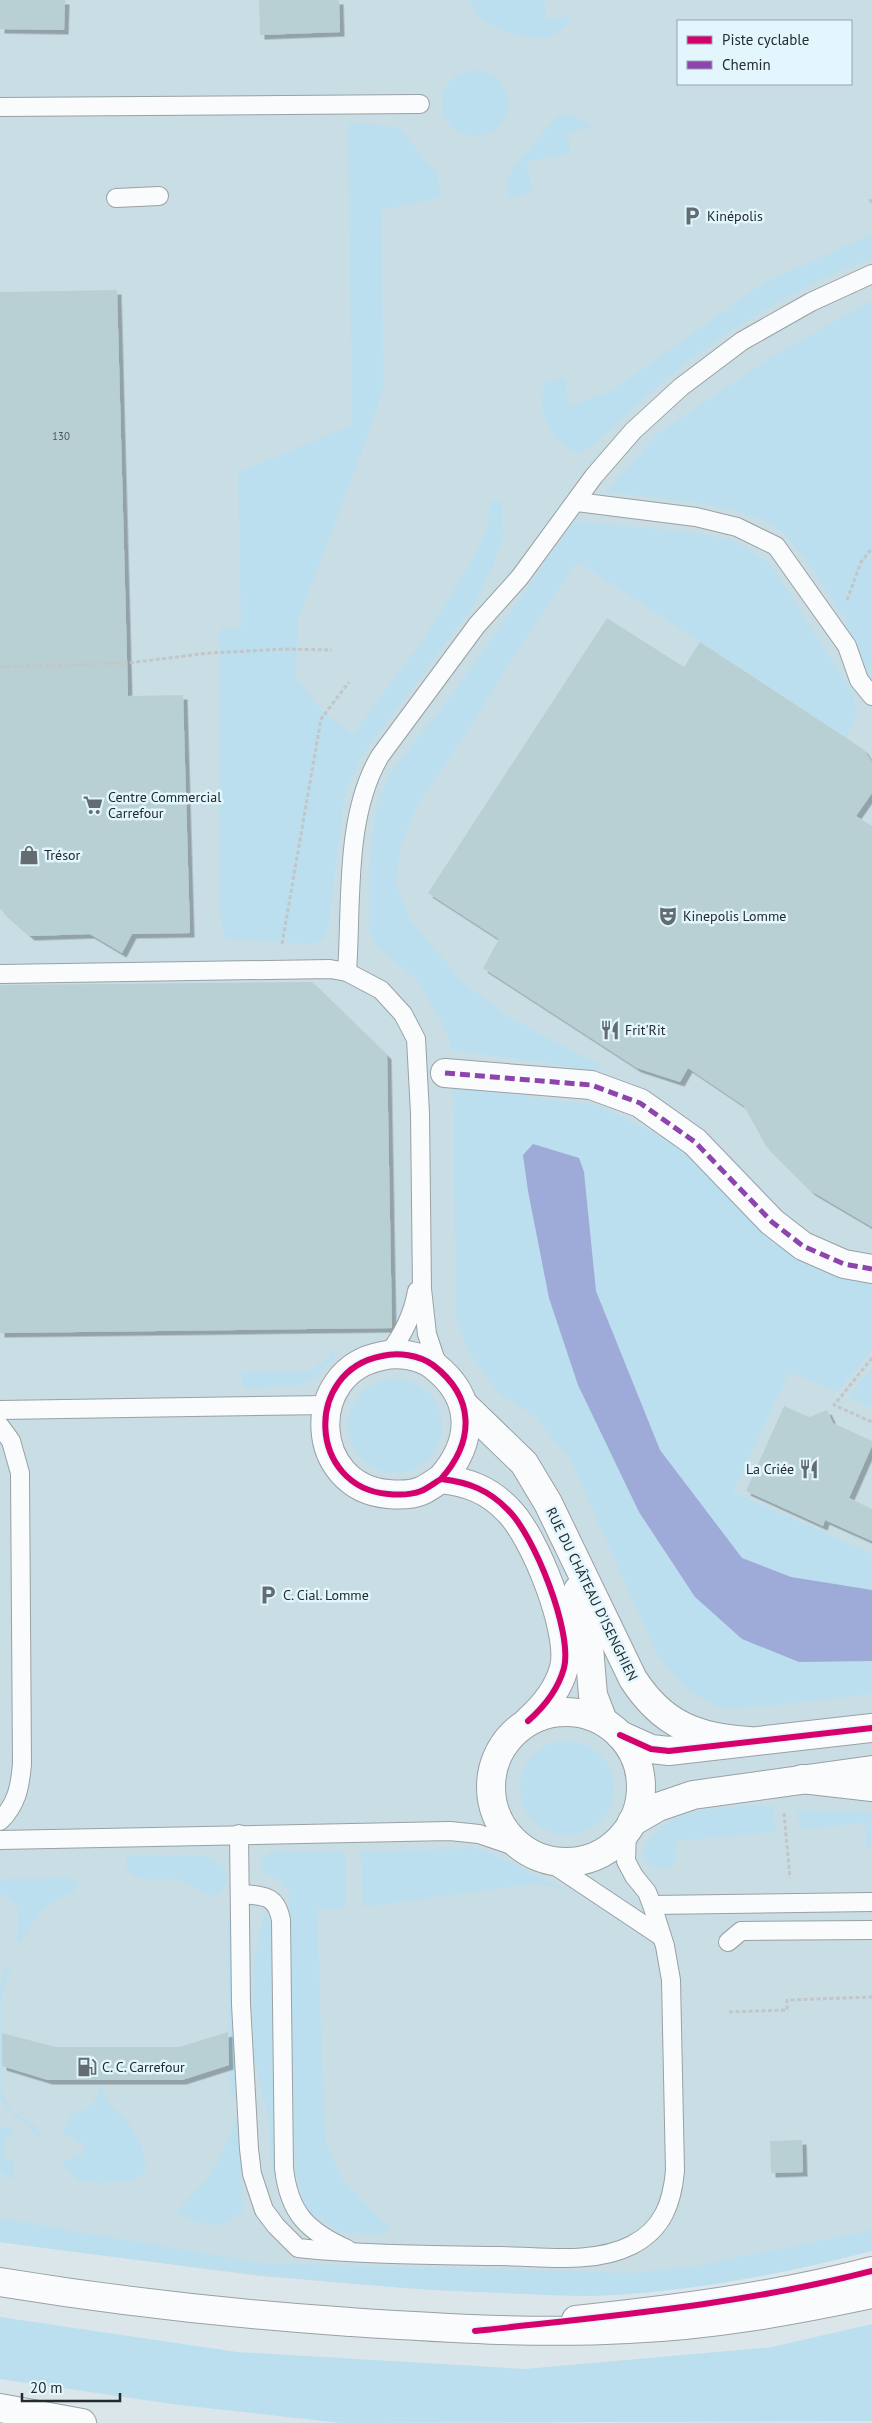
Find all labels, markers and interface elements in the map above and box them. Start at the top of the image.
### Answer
legend [677,20,852,85]
text: Piste cyclable [722,30,809,49]
text: Chemin [722,55,771,74]
parking icon: Kinépolis [681,205,703,227]
place label: Kinépolis [707,207,763,225]
house number: 130 [52,429,70,443]
place label: Centre Commercial Carrefour [108,788,221,822]
supermarket icon: Centre Commercial Carrefour [82,794,104,816]
shop icon: Trésor [18,844,40,866]
place label: Trésor [44,846,81,864]
theatre icon: Kinepolis Lomme [657,905,679,927]
place label: Kinepolis Lomme [683,907,786,925]
restaurant icon: Frit'Rit [599,1019,621,1041]
place label: Frit'Rit [625,1021,666,1039]
restaurant icon: La Criée [798,1458,820,1480]
place label: La Criée [746,1460,794,1478]
street label: RUE DU CHÂTEAU D'ISENGHIEN [542,1504,642,1684]
parking icon: C. Cial. Lomme [257,1584,279,1606]
place label: C. Cial. Lomme [283,1586,369,1604]
fuel station icon: C. C. Carrefour [76,2056,98,2078]
place label: C. C. Carrefour [102,2058,185,2076]
scale bar [22,2370,120,2402]
text: 20 m [30,2378,63,2397]

